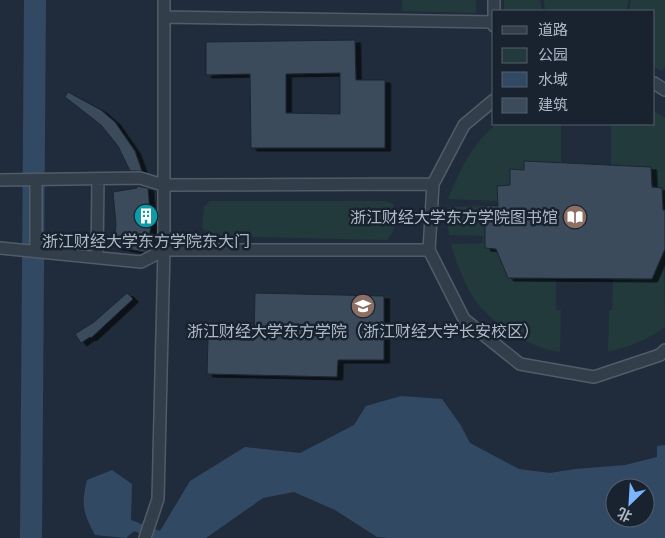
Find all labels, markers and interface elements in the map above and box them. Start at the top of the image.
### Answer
legend [492,10,655,125]
text: 道路 [538,21,568,39]
text: 公园 [538,46,568,64]
text: 水域 [538,71,568,89]
text: 建筑 [538,96,568,114]
building icon: 浙江财经大学东方学院东大门 [133,203,159,229]
library icon: 浙江财经大学东方学院图书馆 [562,204,588,230]
place label: 浙江财经大学东方学院图书馆 [350,208,558,227]
place label: 浙江财经大学东方学院东大门 [42,232,250,251]
school or university icon: 浙江财经大学东方学院（浙江财经大学长安校区） [350,293,376,319]
place label: 浙江财经大学东方学院（浙江财经大学长安校区） [187,322,539,341]
north arrow [605,478,655,528]
text: 北 [615,504,635,525]

